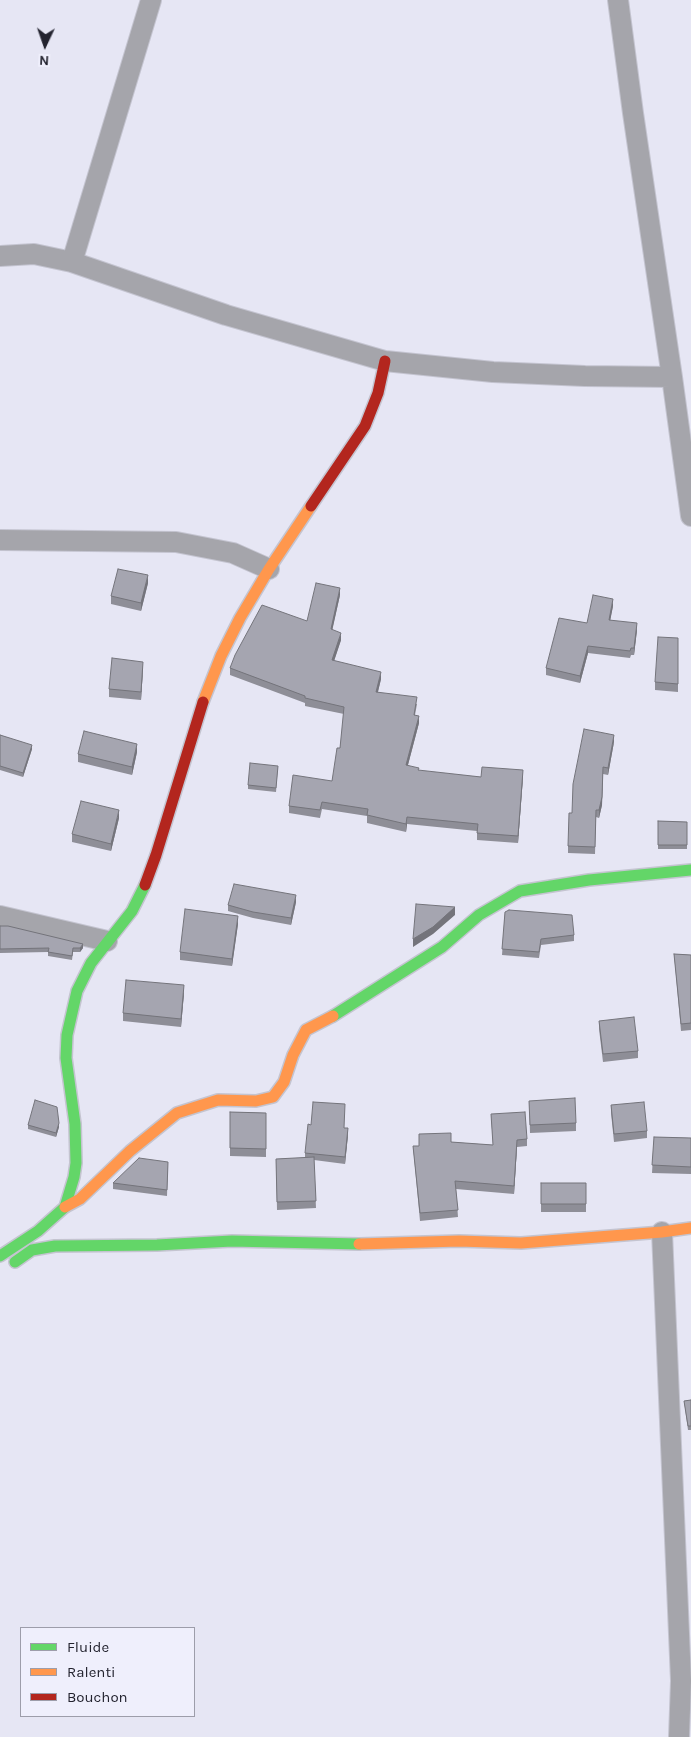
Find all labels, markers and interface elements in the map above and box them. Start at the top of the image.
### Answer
north arrow [20,20,70,70]
text: N [39,52,50,69]
legend [20,1627,195,1717]
text: Fluide [67,1638,109,1656]
text: Ralenti [67,1663,116,1681]
text: Bouchon [67,1688,128,1706]

